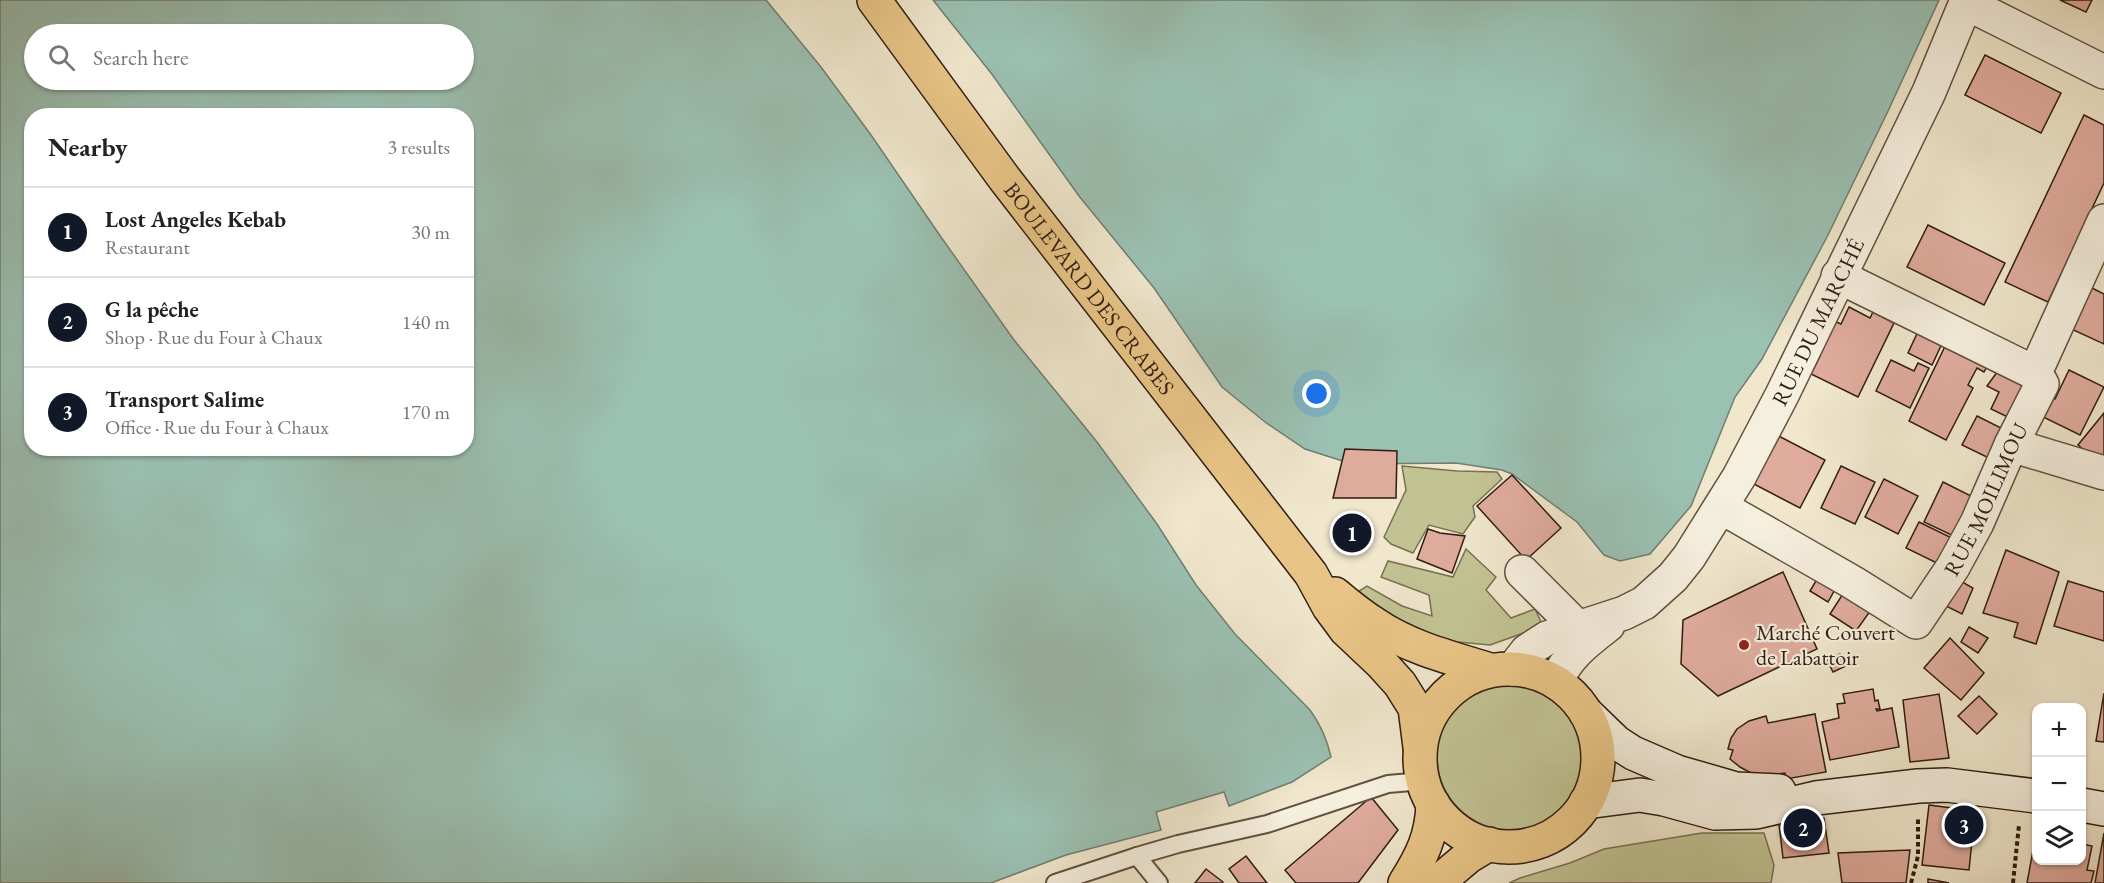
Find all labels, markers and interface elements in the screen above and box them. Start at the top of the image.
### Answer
search box [24,24,474,90]
icon: search [45,41,78,74]
text: Search here [93,43,188,72]
text: Nearby [48,130,128,164]
text: 3 results [387,134,450,160]
street label: BOULEVARD DES CRABES [997,176,1181,401]
text: Lost Angeles Kebab [105,205,286,234]
text: 1 [62,219,73,245]
text: 30 m [411,219,450,245]
street label: RUE DU MARCHÉ [1765,233,1871,411]
text: Restaurant [105,234,190,260]
text: G la pêche [105,295,199,324]
text: 2 [62,309,73,335]
text: 140 m [402,309,450,335]
text: Shop · Rue du Four à Chaux [105,324,323,350]
your location [1302,379,1331,408]
text: Transport Salime [105,385,264,414]
text: 3 [62,399,73,425]
text: 170 m [402,399,450,425]
text: Office · Rue du Four à Chaux [105,414,329,440]
street label: RUE MOILIMOU [1937,417,2035,581]
pin: 1 [1332,510,1372,556]
place label: Marché Couvert de Labattoir [1756,618,1895,672]
marker: Marché Couvert de Labattoir [1737,638,1751,652]
map controls [2032,703,2086,865]
button: + [2032,703,2086,757]
button: − [2032,757,2086,811]
pin: 3 [1944,802,1984,848]
pin: 2 [1784,806,1822,850]
button: layers [2032,811,2086,865]

